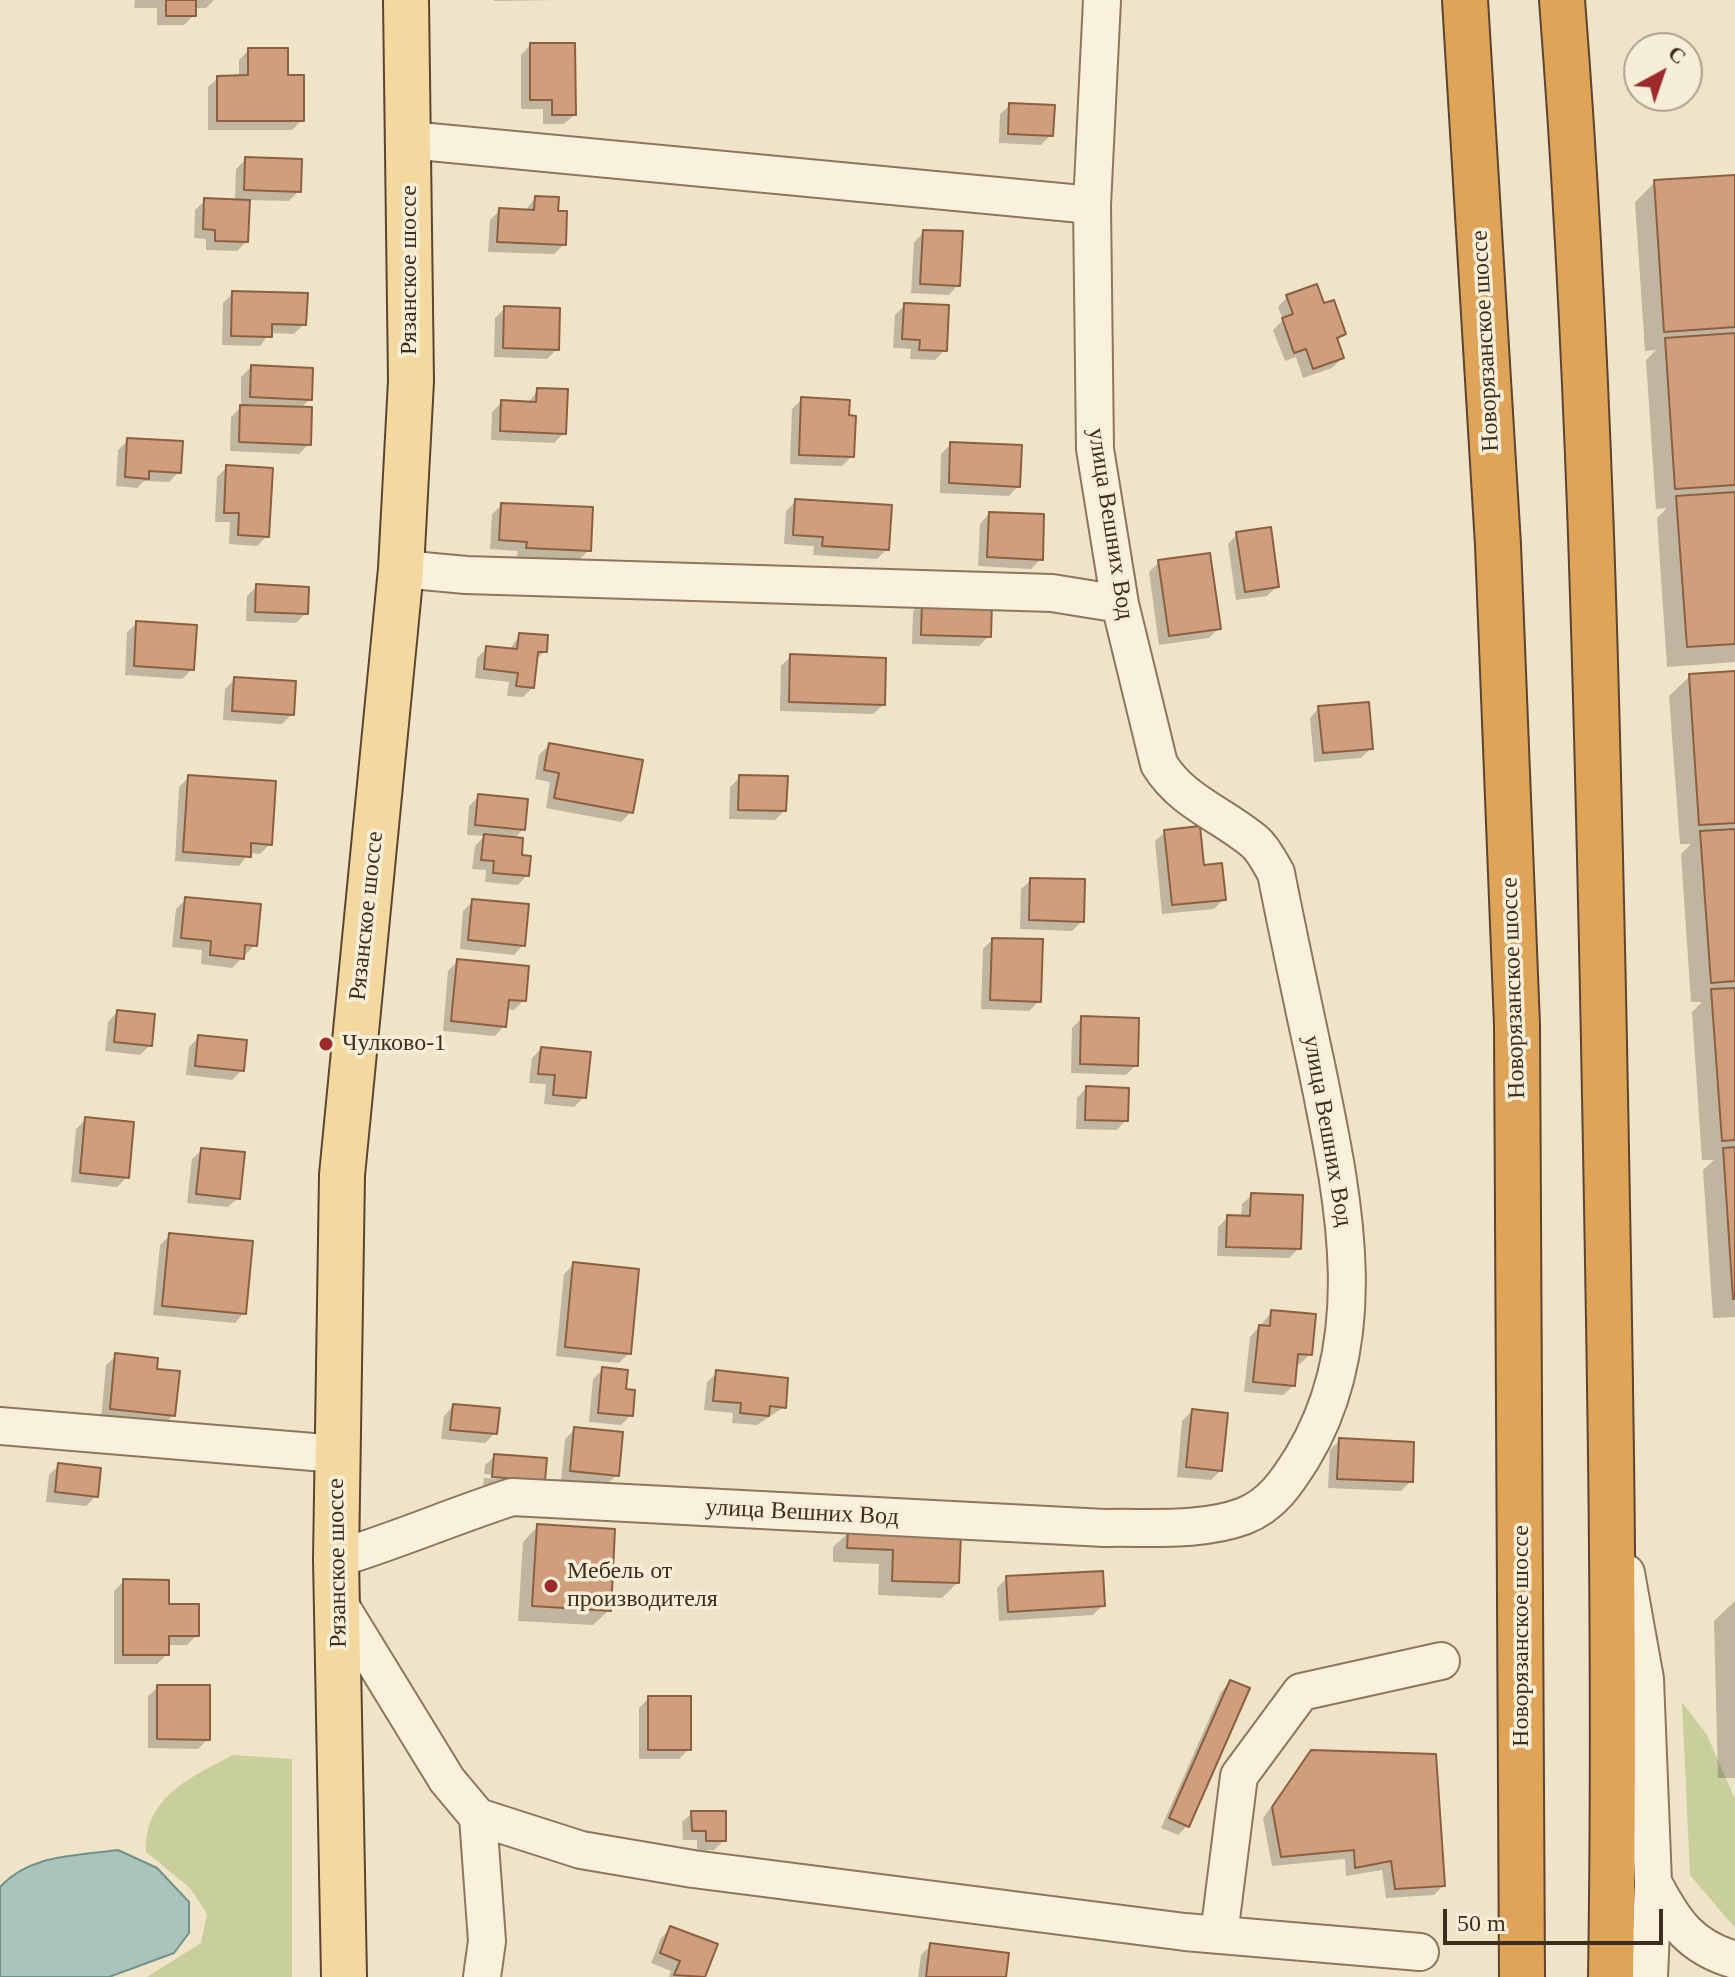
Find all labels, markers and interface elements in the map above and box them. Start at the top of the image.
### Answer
north arrow [1623,32,1703,112]
text: С [1663,40,1692,69]
street label: Рязанское шоссе [396,185,424,355]
street label: Новорязанское шоссе [1466,229,1506,453]
street label: улица Вешних Вод [1081,426,1139,622]
street label: Рязанское шоссе [344,830,390,1002]
street label: Новорязанское шоссе [1496,877,1532,1099]
place label: Чулково-1 [342,1030,446,1058]
street label: улица Вешних Вод [1296,1033,1358,1229]
marker: Чулково-1 [317,1035,335,1053]
street label: Рязанское шоссе [322,1478,354,1648]
street label: улица Вешних Вод [705,1494,899,1532]
street label: Новорязанское шоссе [1508,1525,1536,1747]
place label: Мебель от производителя [567,1558,718,1614]
marker: Мебель от производителя [542,1577,560,1595]
scale bar [1447,1893,1667,1943]
text: 50 m [1457,1910,1506,1936]

